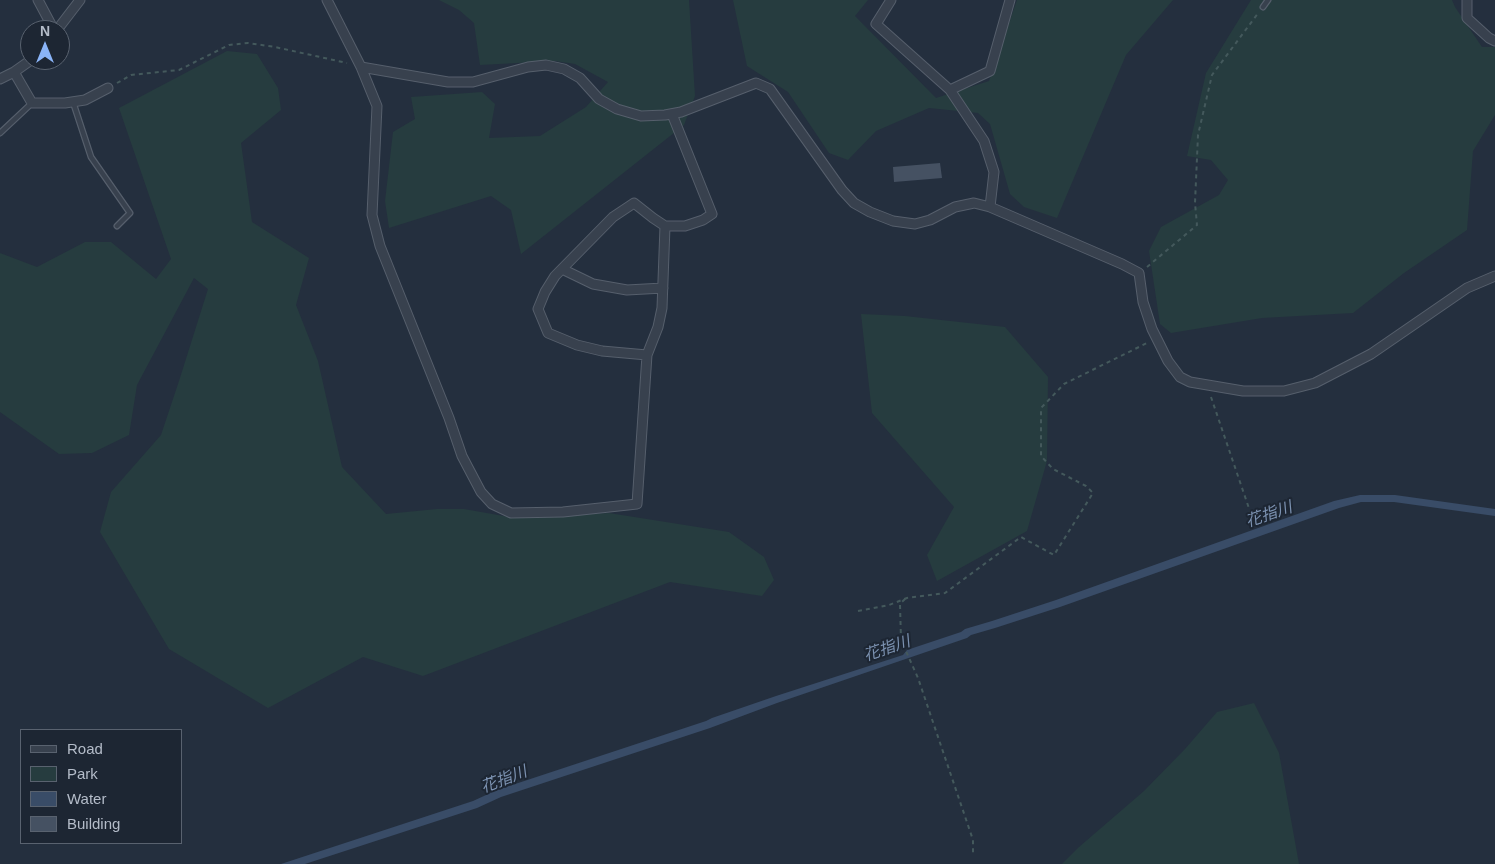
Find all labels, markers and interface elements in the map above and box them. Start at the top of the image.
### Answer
north arrow [20,20,70,70]
text: N [40,23,50,39]
water label: 花指川 [1243,498,1295,532]
water label: 花指川 [861,632,913,666]
legend [20,729,182,844]
text: Road [67,740,103,757]
water label: 花指川 [478,762,530,798]
text: Park [67,765,98,782]
text: Water [67,790,106,807]
text: Building [67,815,120,832]

